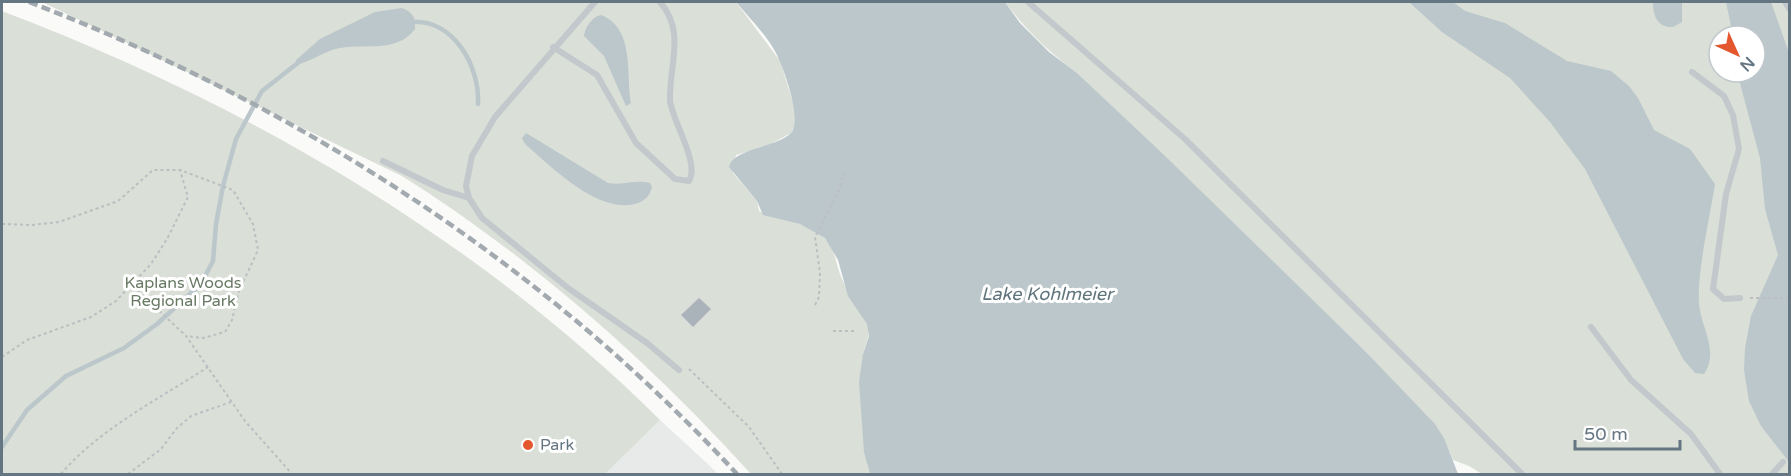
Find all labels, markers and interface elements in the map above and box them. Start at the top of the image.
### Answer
north arrow [1707,24,1767,84]
text: N [1735,52,1759,76]
park label: Kaplans Woods Regional Park [124,273,242,311]
water label: Lake Kohlmeier [981,283,1115,305]
scale bar [1575,413,1680,451]
text: 50 m [1584,423,1628,445]
place label: Park [540,435,574,455]
marker: Park [521,438,535,452]

